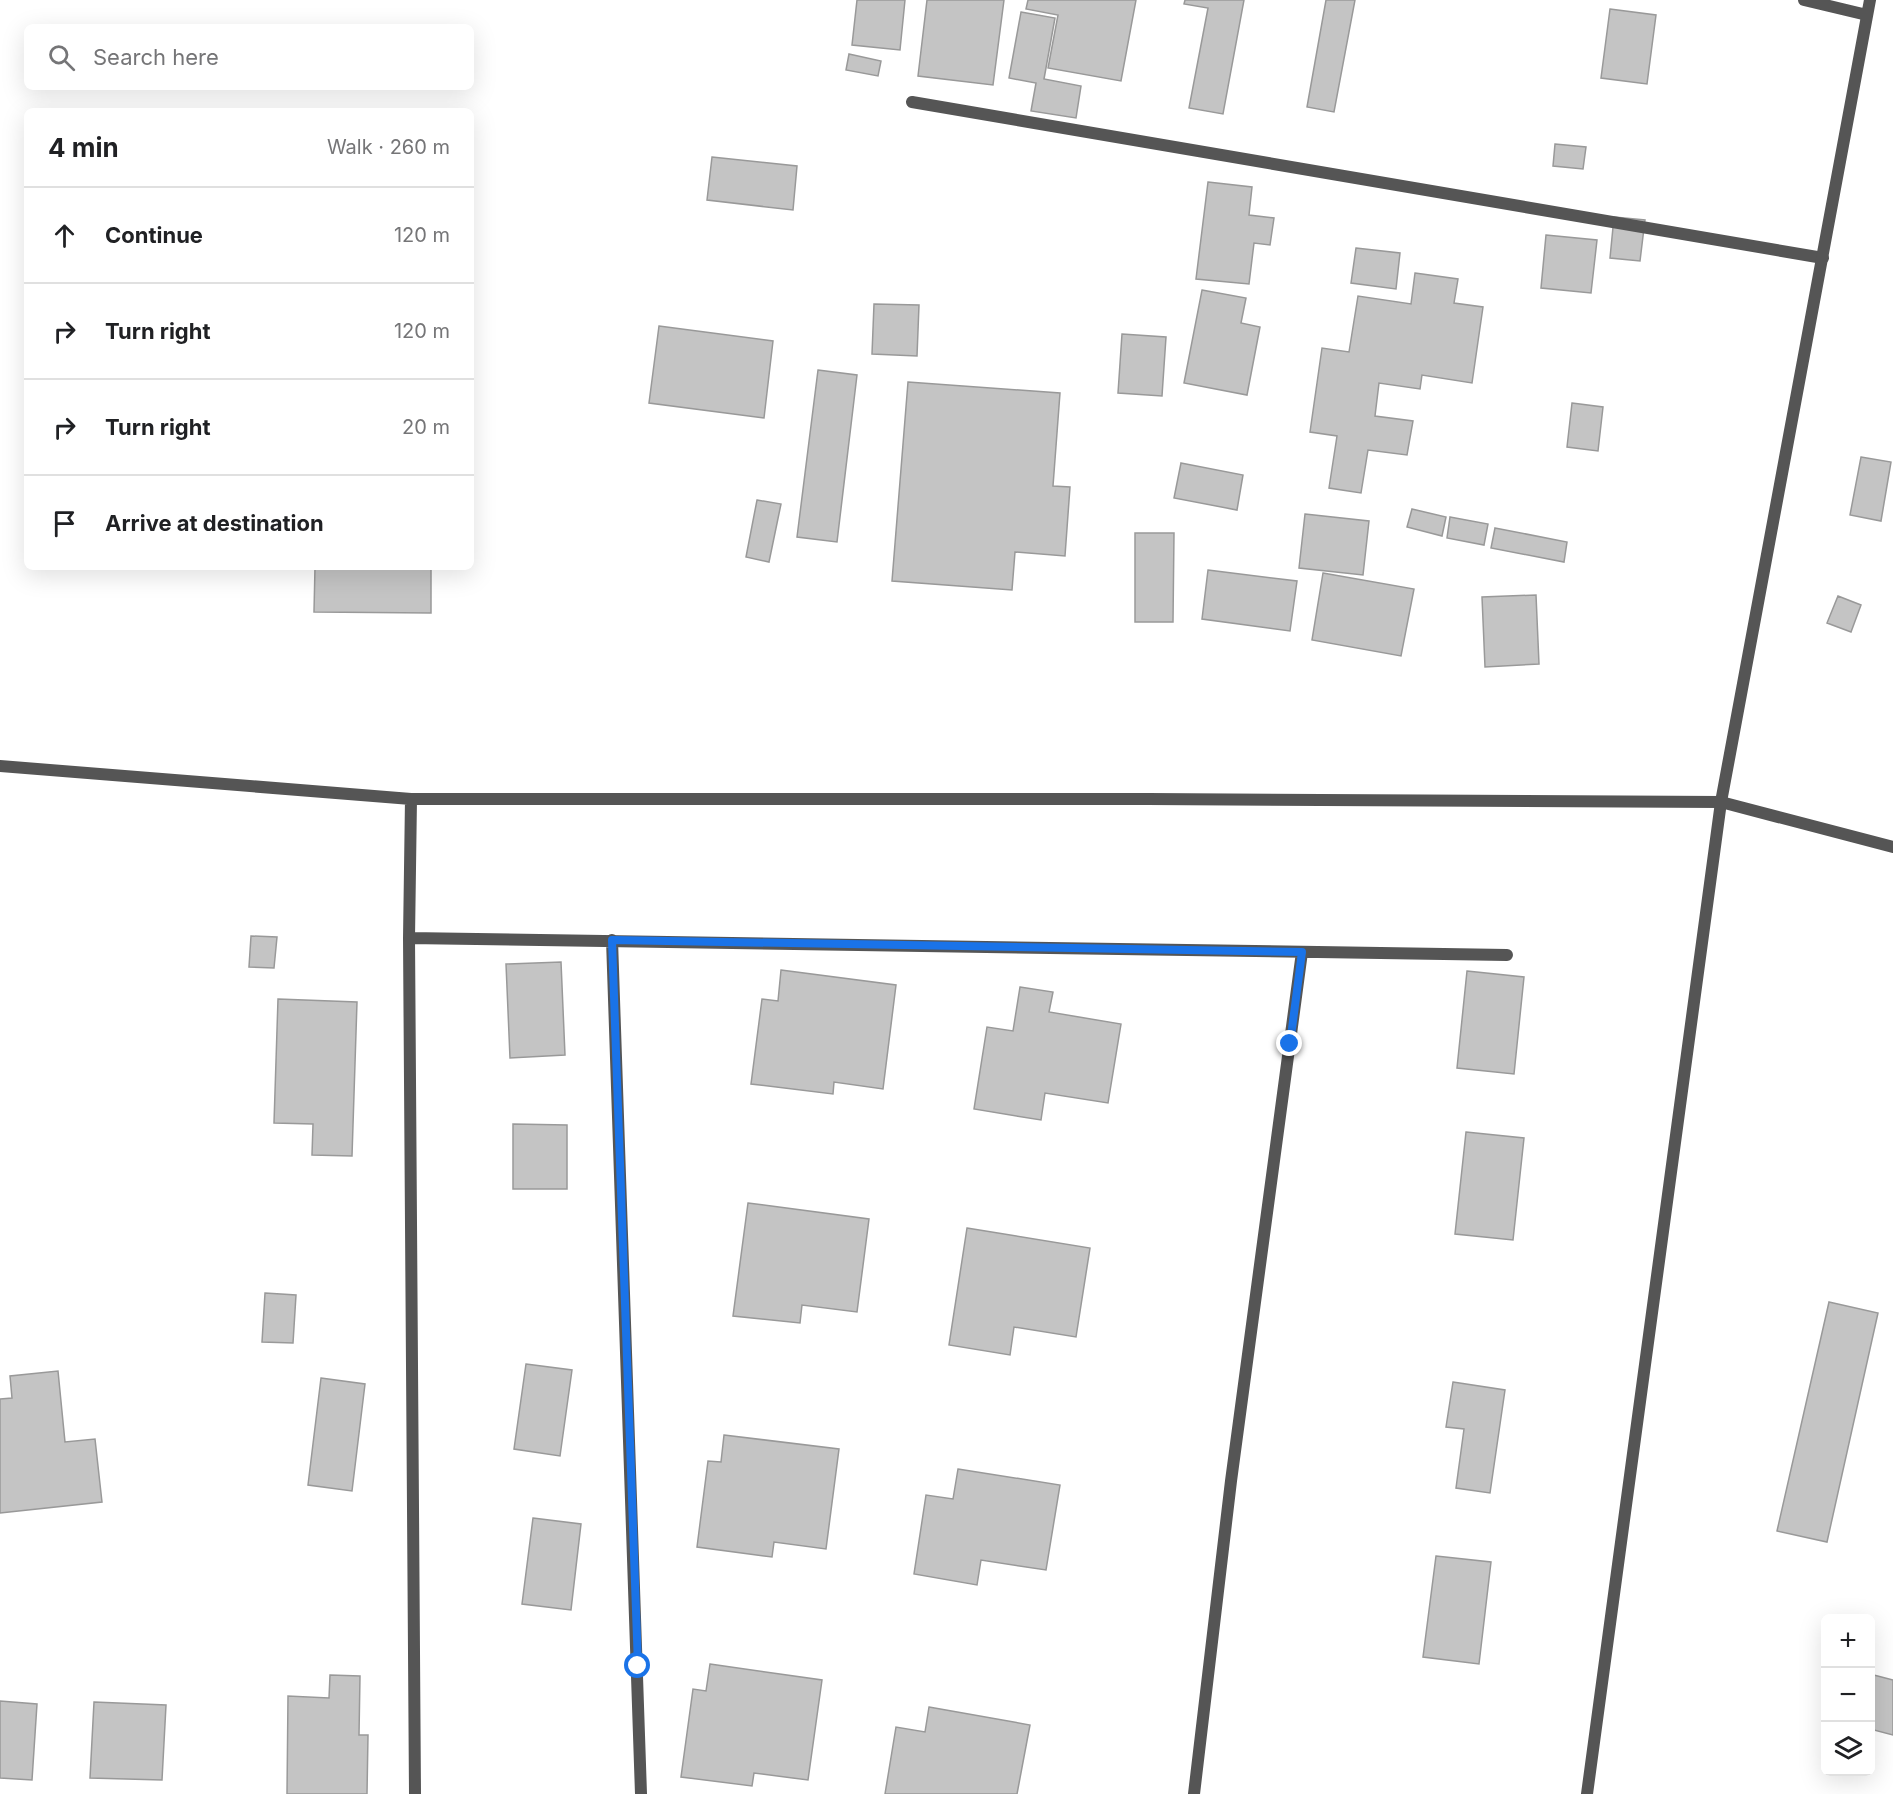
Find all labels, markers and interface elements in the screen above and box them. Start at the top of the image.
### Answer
search box [24,24,474,90]
icon: search [45,41,78,74]
text: Search here [93,44,219,70]
text: 4 min [48,132,119,163]
text: Walk · 260 m [327,135,450,159]
icon: ahead [48,219,81,252]
text: Continue [105,222,203,248]
text: 120 m [394,223,450,247]
icon: right [48,315,81,348]
text: Turn right [105,318,211,344]
text: 120 m [394,319,450,343]
icon: right [48,411,81,444]
text: Turn right [105,414,211,440]
text: 20 m [402,415,450,439]
icon: arrive [48,507,81,540]
text: Arrive at destination [105,510,324,536]
route end [1276,1030,1302,1056]
map controls [1821,1614,1875,1776]
button: + [1821,1614,1875,1668]
route start [624,1652,650,1678]
button: − [1821,1668,1875,1722]
button: layers [1821,1722,1875,1776]

